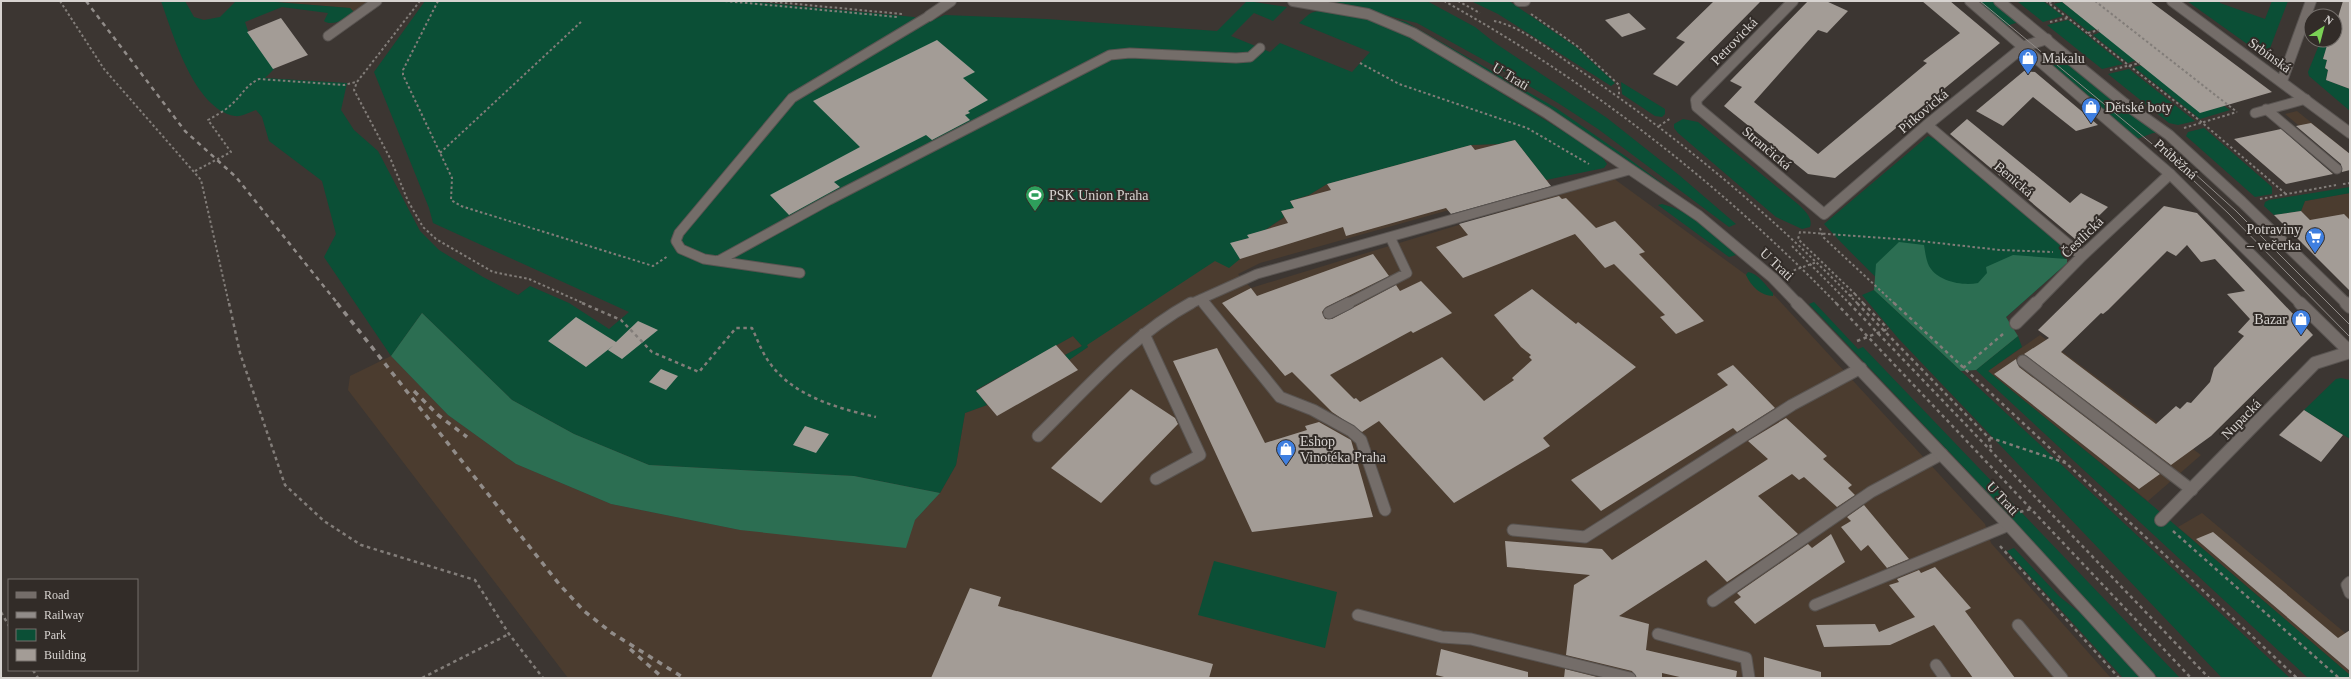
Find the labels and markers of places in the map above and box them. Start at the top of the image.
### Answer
shop icon: Makalu [2017,47,2039,75]
place label: Makalu [2042,51,2085,66]
shop icon: Dětské boty [2080,96,2102,124]
place label: Dětské boty [2105,100,2172,115]
sports icon: PSK Union Praha [1024,184,1046,212]
place label: PSK Union Praha [1049,188,1149,203]
place label: Potraviny – večerka [2246,222,2302,253]
supermarket icon: Potraviny – večerka [2304,226,2326,254]
shop icon: Bazar [2290,308,2312,336]
place label: Bazar [2254,312,2287,327]
place label: Eshop Vinotéka Praha [1300,434,1387,465]
shop icon: Eshop Vinotéka Praha [1275,438,1297,466]

